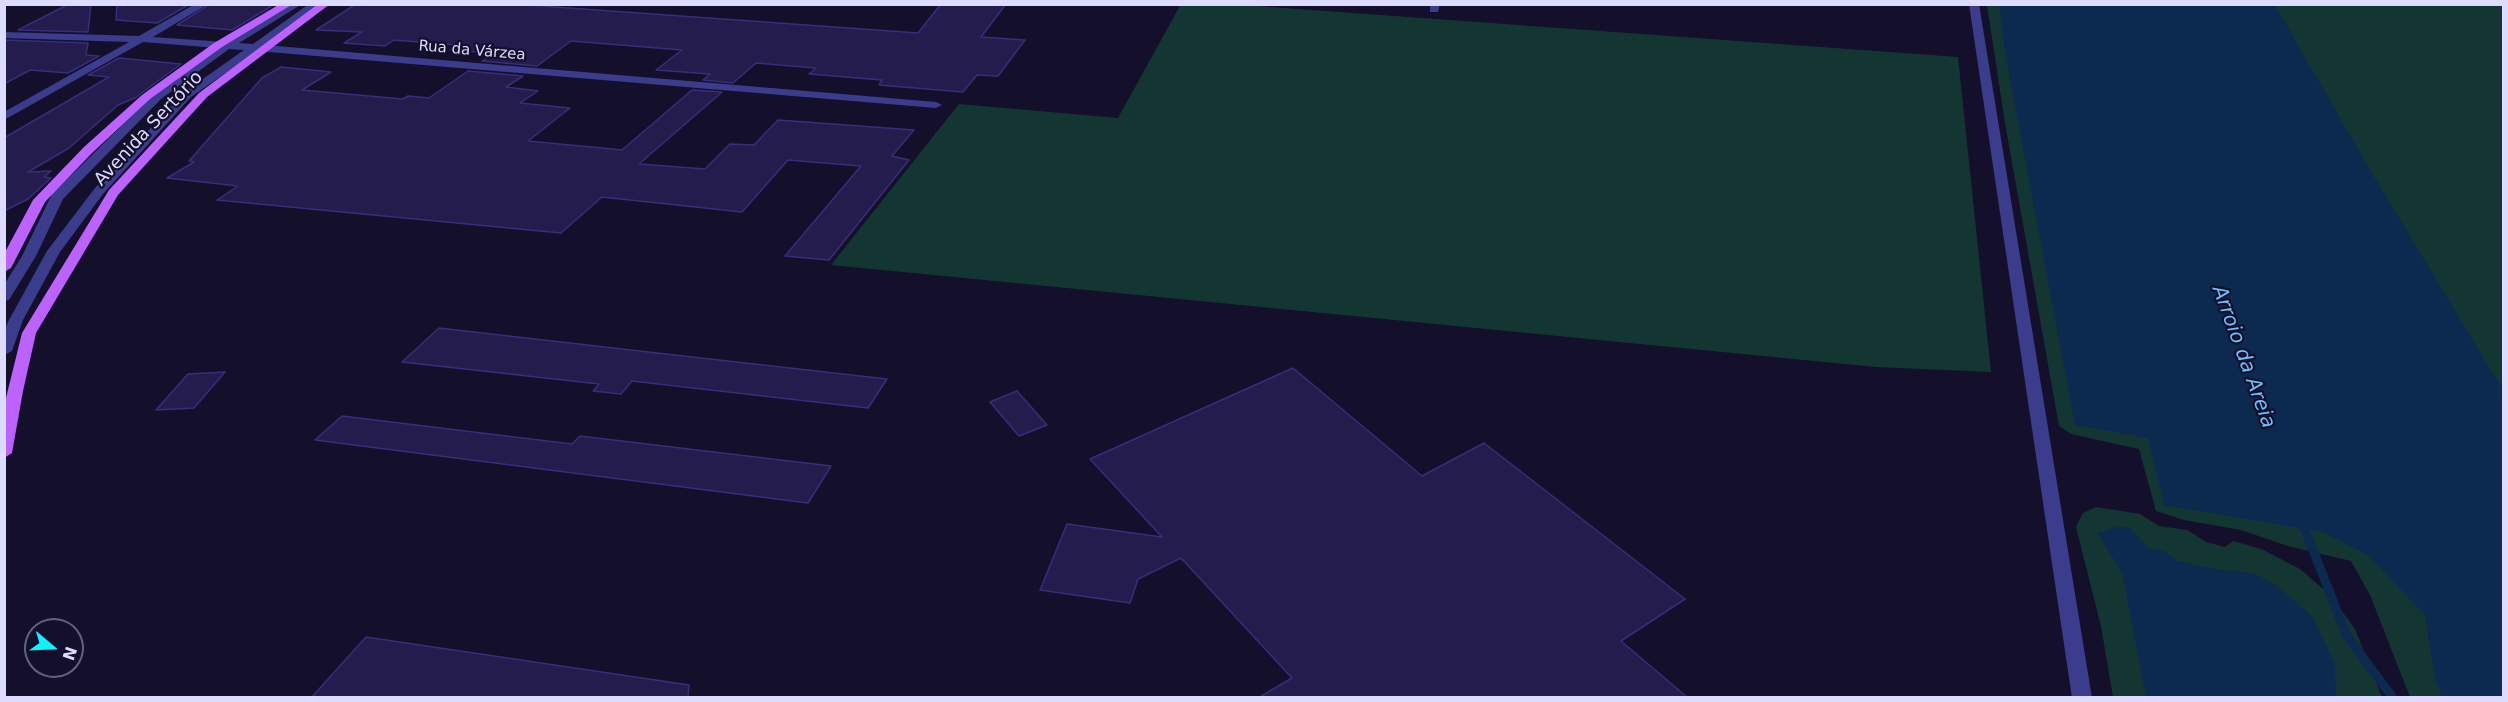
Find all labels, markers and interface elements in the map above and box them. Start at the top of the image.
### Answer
street label: Rua da Várzea [418,37,526,65]
street label: Avenida Sertório [90,67,208,191]
water label: Arroio da Areia [2206,282,2280,432]
north arrow [24,618,84,678]
text: N [58,644,81,663]

